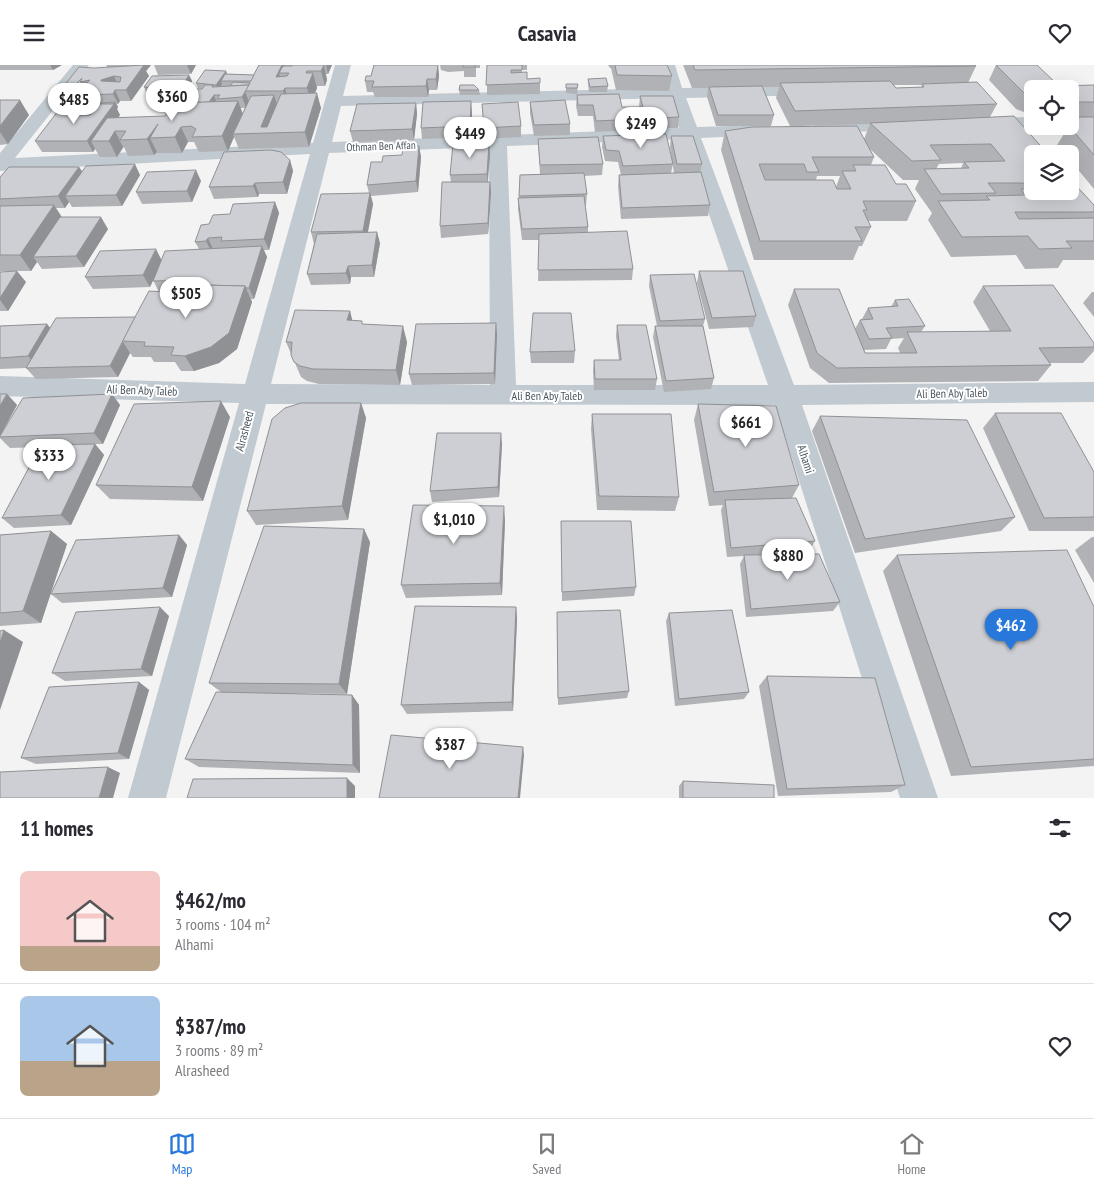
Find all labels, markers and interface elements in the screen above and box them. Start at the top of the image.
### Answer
icon: menu [20,19,48,47]
text: Casavia [518,19,576,47]
icon: heart [1046,19,1074,47]
pin: $360 [142,80,202,122]
map controls [1024,80,1079,200]
button: locate [1024,80,1079,135]
pin: $485 [44,83,104,125]
text: $360 [157,86,187,106]
text: $485 [59,89,89,109]
pin: $249 [611,107,671,149]
text: $249 [626,113,656,133]
pin: $449 [440,117,500,159]
text: $449 [455,123,485,143]
street label: Othman Ben Affan [346,138,416,154]
button: layers [1024,145,1079,200]
pin: $505 [156,277,216,319]
text: $505 [171,283,201,303]
street label: Ali Ben Aby Taleb [106,381,178,399]
street label: Ali Ben Aby Taleb [916,385,988,401]
street label: Ali Ben Aby Taleb [512,388,582,403]
pin: $661 [716,405,776,448]
street label: Alrasheed [231,409,257,453]
text: $661 [731,412,761,432]
pin: $333 [19,439,79,481]
street label: Alhami [794,443,818,475]
text: $333 [34,445,64,465]
pin: $1,010 [413,503,495,545]
text: $1,010 [433,509,475,529]
pin: $880 [758,539,818,581]
text: $880 [773,545,803,565]
pin: $462 [981,609,1041,651]
text: $462 [996,615,1026,635]
pin: $387 [420,727,480,770]
text: $387 [435,734,465,754]
icon: filters [1046,814,1074,842]
text: 11 homes [20,815,93,842]
text: $462/mo [175,887,246,914]
icon: home [60,891,120,951]
icon: heart [1046,907,1074,935]
text: 3 rooms · 104 m² [175,914,271,934]
text: Alhami [175,934,214,954]
text: $387/mo [175,1013,246,1040]
icon: home [60,1016,120,1076]
icon: heart [1046,1032,1074,1060]
text: 3 rooms · 89 m² [175,1040,263,1060]
text: Alrasheed [175,1060,230,1080]
tab: Map [168,1130,196,1178]
tab: Saved [532,1130,561,1178]
tab: Home [897,1130,926,1178]

